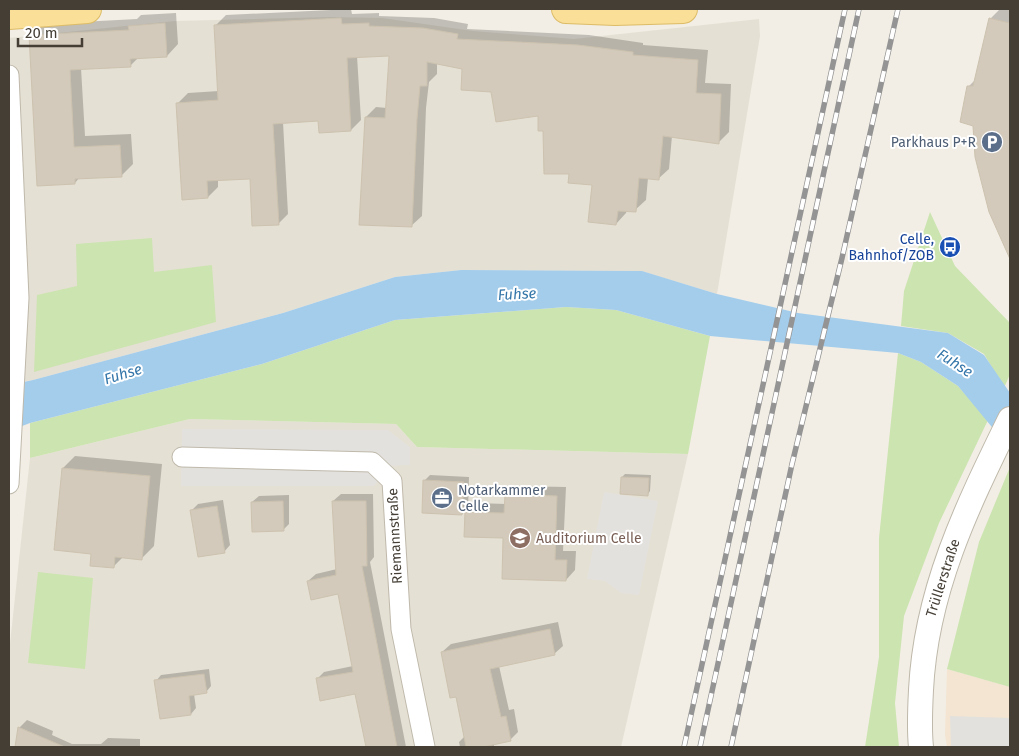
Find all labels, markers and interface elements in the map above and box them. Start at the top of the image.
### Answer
scale bar [18,15,81,47]
text: 20 m [25,24,58,42]
parking icon: Parkhaus P+R [980,130,1004,154]
place label: Parkhaus P+R [891,134,977,151]
place label: Celle, Bahnhof/ZOB [849,231,934,264]
bus stop icon: Celle, Bahnhof/ZOB [938,235,962,259]
water label: Fuhse [497,284,537,304]
water label: Fuhse [934,345,976,381]
water label: Fuhse [102,360,144,388]
place label: Notarkammer Celle [458,482,546,515]
office icon: Notarkammer Celle [430,486,454,510]
street label: Riemannstraße [384,488,406,584]
school or university icon: Auditorium Celle [508,526,532,550]
place label: Auditorium Celle [536,530,642,547]
street label: Trüllerstraße [922,537,964,619]

